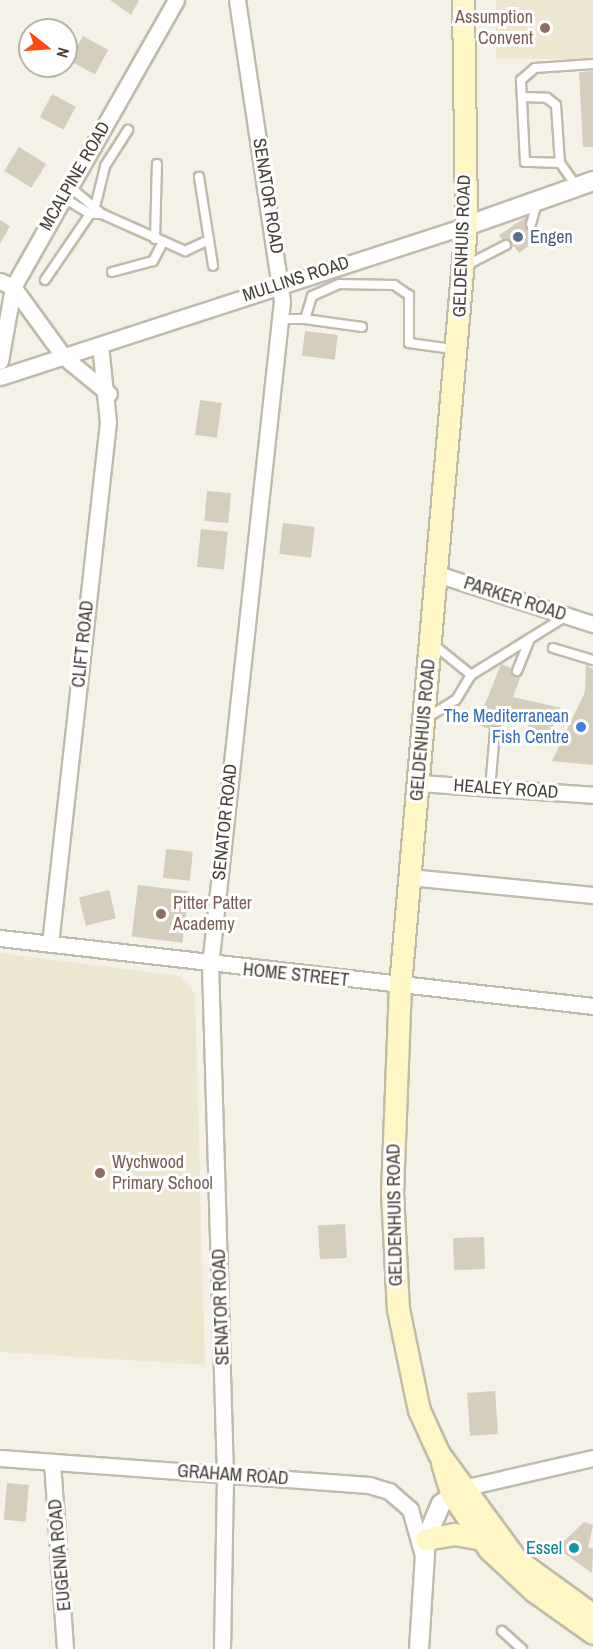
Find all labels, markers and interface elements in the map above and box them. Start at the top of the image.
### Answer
place label: Assumption Convent [455,7,533,50]
north arrow [18,18,78,78]
marker: Assumption Convent [538,21,552,35]
text: N [51,45,75,60]
street label: MCALPINE ROAD [35,118,115,234]
street label: SENATOR ROAD [248,137,288,255]
street label: GELDENHUIS ROAD [449,174,475,318]
place label: Engen [530,226,573,248]
marker: Engen [511,230,525,244]
street label: MULLINS ROAD [240,252,352,306]
street label: PARKER ROAD [461,572,569,626]
street label: CLIFT ROAD [68,599,98,689]
street label: GELDENHUIS ROAD [406,658,440,802]
place label: The Mediterranean Fish Centre [443,706,569,748]
marker: The Mediterranean Fish Centre [574,720,588,734]
street label: SENATOR ROAD [208,763,242,881]
street label: HEALEY ROAD [453,775,559,803]
place label: Pitter Patter Academy [173,893,252,936]
marker: Pitter Patter Academy [154,907,168,921]
street label: HOME STREET [242,959,350,991]
street label: GELDENHUIS ROAD [383,1143,407,1287]
place label: Wychwood Primary School [112,1152,213,1194]
marker: Wychwood Primary School [93,1166,107,1180]
street label: SENATOR ROAD [208,1248,234,1366]
street label: GRAHAM ROAD [177,1460,289,1490]
street label: EUGENIA ROAD [44,1498,76,1612]
place label: Essel [526,1537,562,1559]
marker: Essel [567,1541,581,1555]

